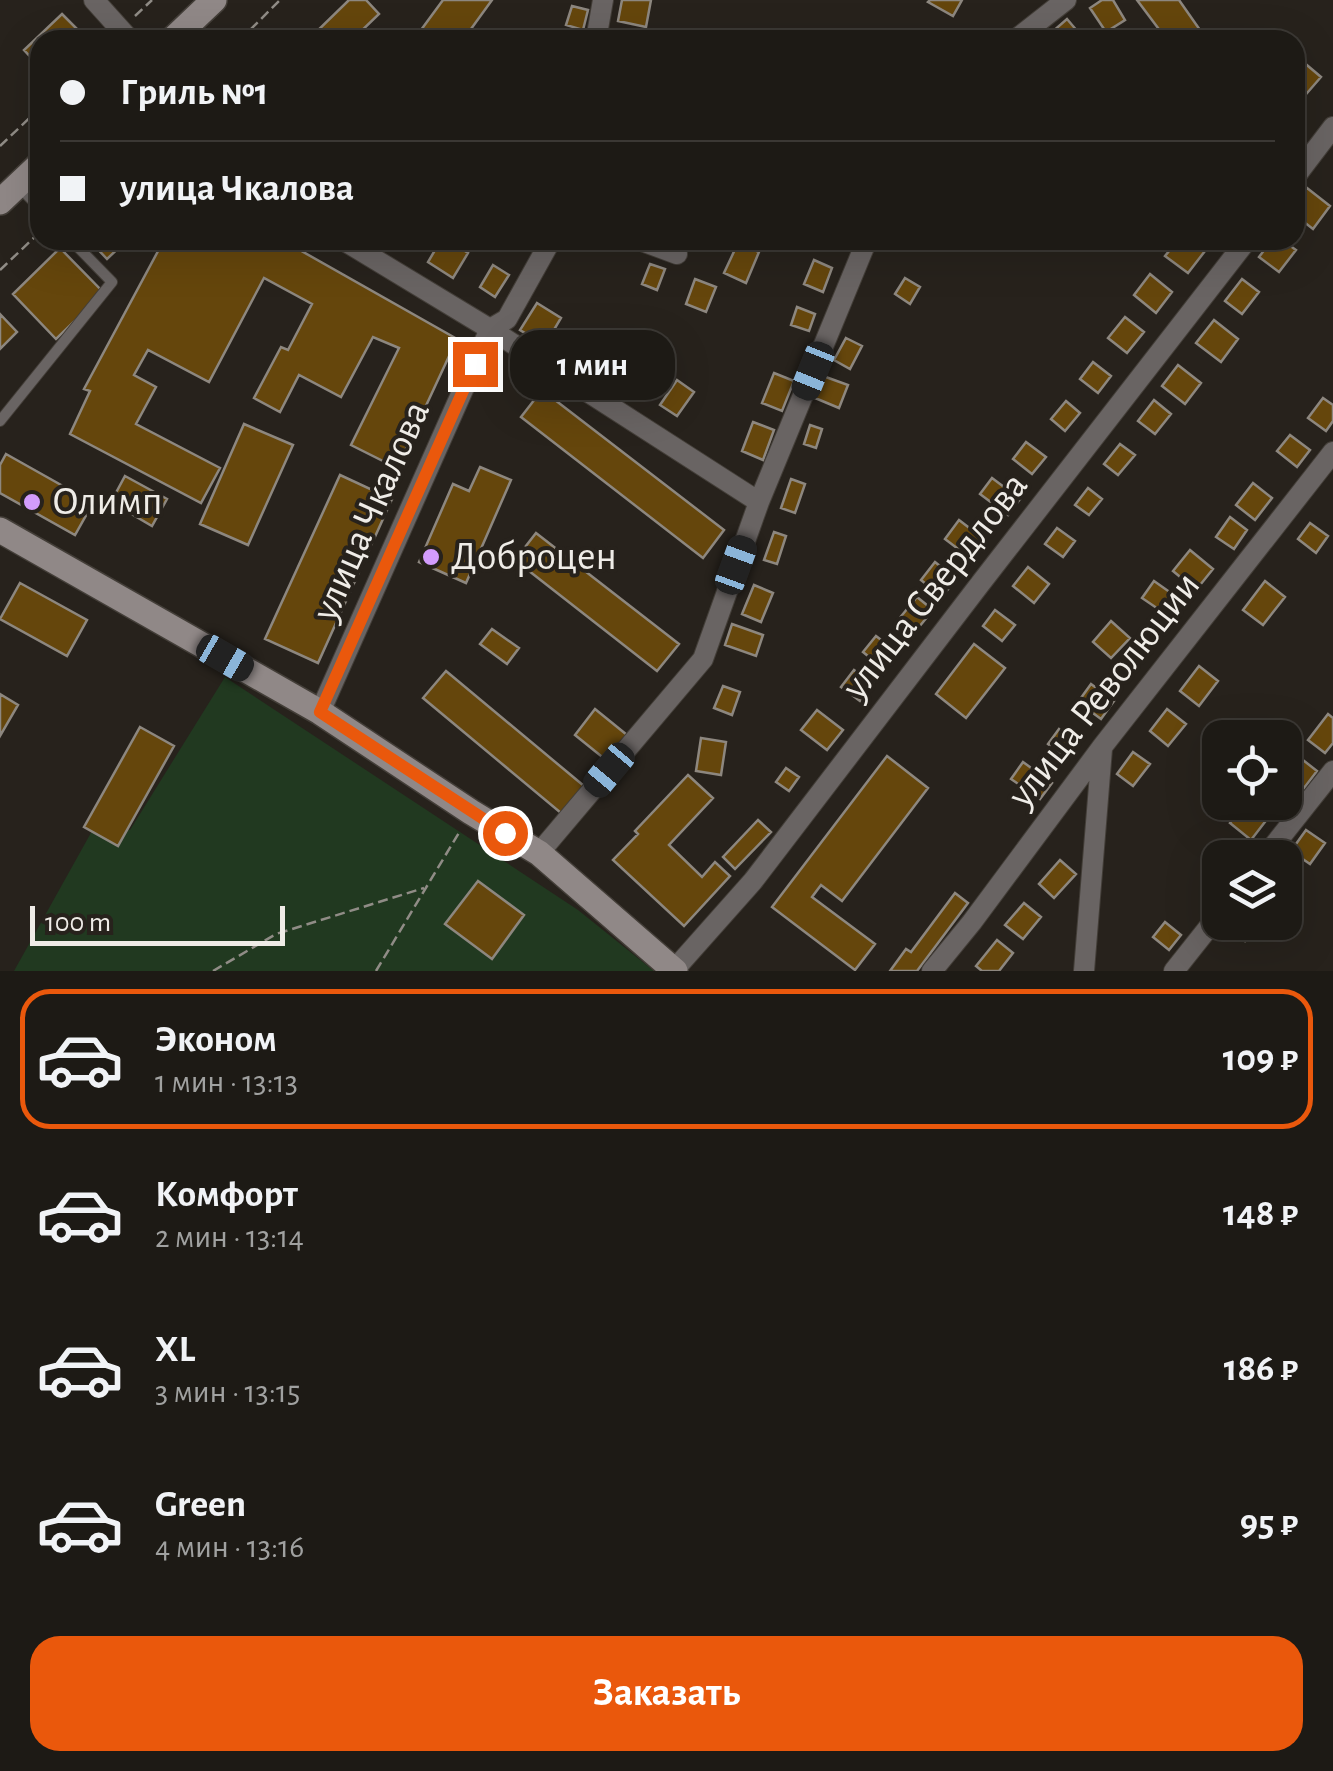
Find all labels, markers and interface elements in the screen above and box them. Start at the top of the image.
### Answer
text: Гриль №1 [120,74,269,112]
text: улица Чкалова [120,170,354,208]
callout: 1 мин [510,329,675,399]
car [788,338,838,404]
route end [453,342,498,387]
text: 1 мин [557,349,628,381]
street label: улица Чкалова [304,395,437,628]
street label: улица Свердлова [834,465,1035,707]
place label: Олимп [52,482,163,522]
marker: Олимп [21,491,43,513]
car [712,532,760,598]
place label: Доброцен [451,537,617,577]
marker: Доброцен [420,546,442,568]
street label: улица Революции [1000,565,1208,816]
car [192,630,258,686]
map controls [1202,720,1302,940]
button: locate [1202,720,1302,820]
car [578,737,640,803]
route start [483,811,528,856]
button: layers [1202,840,1302,940]
scale bar [30,901,285,946]
text: 100 m [45,909,111,937]
icon: car [35,1014,125,1104]
text: Эконом [155,1021,277,1059]
text: 109 ₽ [1223,1040,1298,1078]
text: 1 мин · 13:13 [155,1066,298,1098]
icon: car [35,1169,125,1259]
text: Комфорт [155,1176,298,1214]
text: 148 ₽ [1223,1195,1298,1233]
text: 2 мин · 13:14 [155,1221,304,1253]
icon: car [35,1324,125,1414]
text: XL [155,1331,195,1369]
text: 186 ₽ [1224,1350,1298,1388]
text: 3 мин · 13:15 [155,1376,300,1408]
icon: car [35,1479,125,1569]
text: Green [155,1486,246,1524]
text: 95 ₽ [1240,1505,1298,1543]
text: 4 мин · 13:16 [155,1531,304,1563]
button: Заказать [30,1636,1303,1751]

